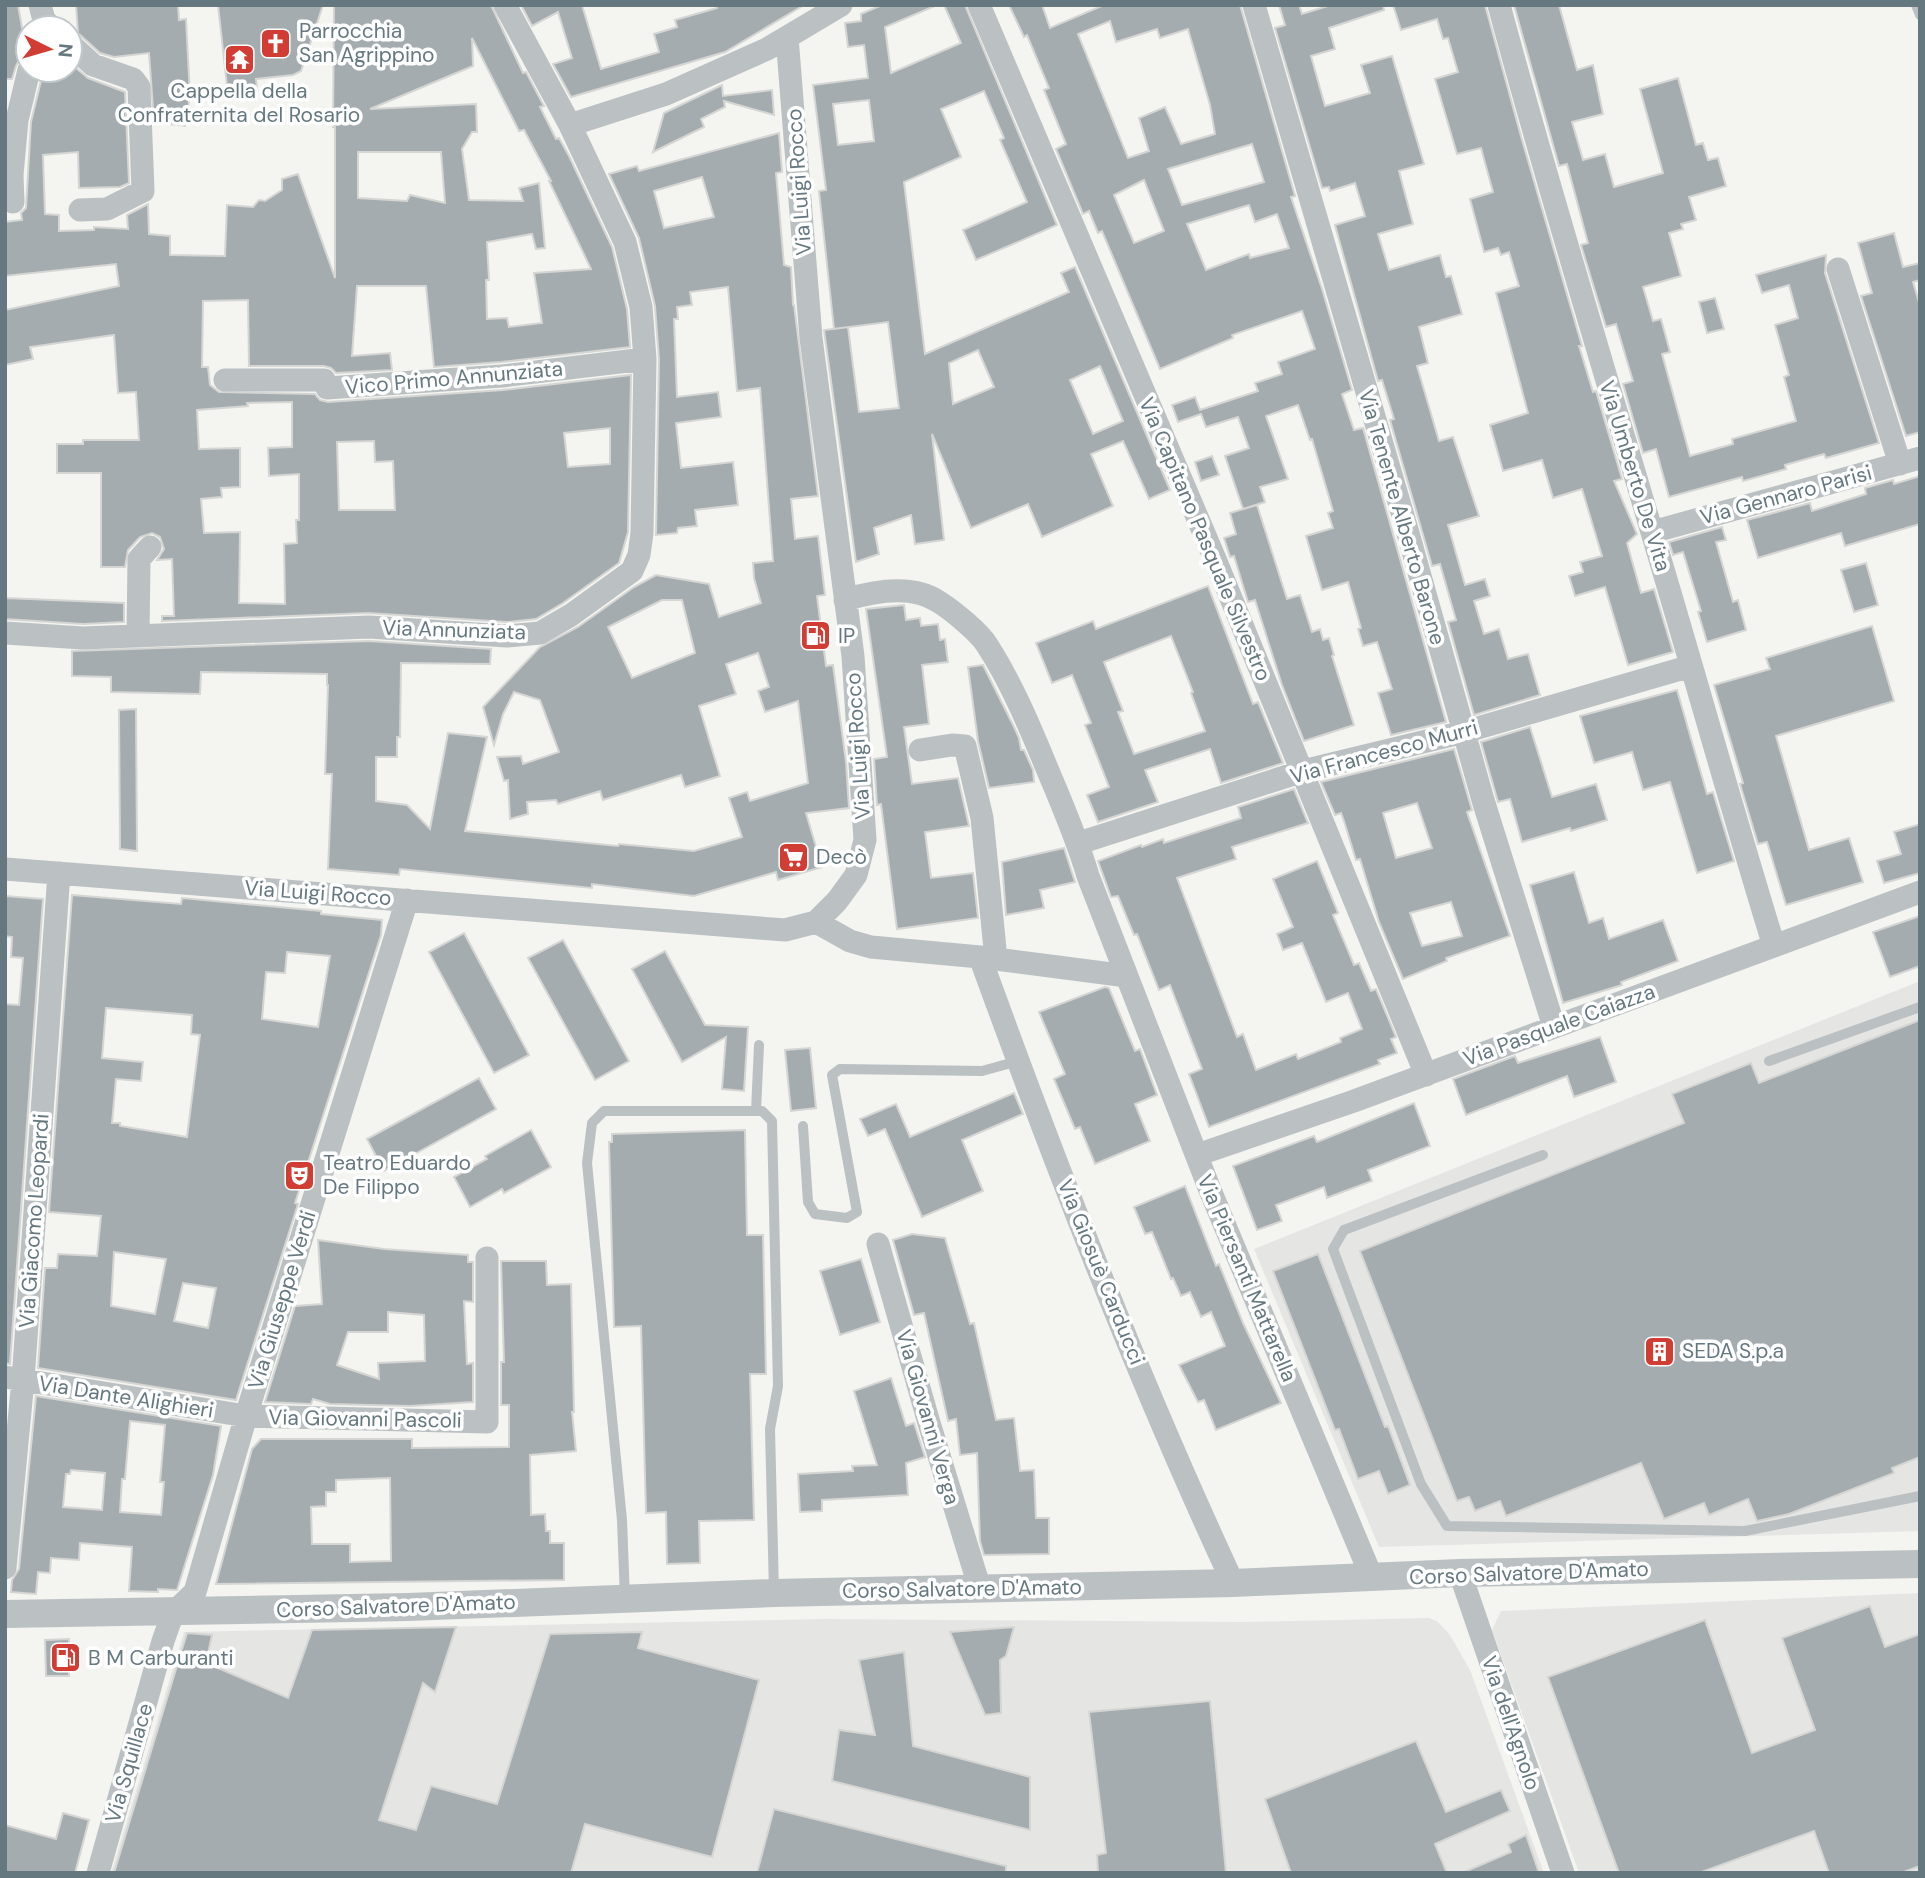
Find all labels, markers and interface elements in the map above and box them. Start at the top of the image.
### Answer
north arrow [14,14,84,84]
place label: Parrocchia San Agrippino [299,17,435,69]
church icon: Parrocchia San Agrippino [259,26,293,60]
text: N [52,42,78,58]
temple icon: Cappella della Confraternita del Rosario [222,42,256,76]
place label: Cappella della Confraternita del Rosario [118,77,360,129]
street label: Via Luigi Rocco [780,108,818,256]
street label: Vico Primo Annunziata [344,355,564,401]
street label: Via Umberto De Vita [1593,377,1677,575]
street label: Via Tenente Alberto Barone [1352,386,1452,648]
street label: Via Capitano Pasquale Silvestro [1132,393,1278,685]
street label: Via Gennaro Parisi [1697,459,1875,531]
street label: Via Annunziata [382,614,526,646]
fuel station icon: IP [798,619,832,653]
place label: IP [838,622,855,650]
street label: Via Luigi Rocco [839,672,877,820]
street label: Via Francesco Murri [1287,713,1481,791]
supermarket icon: Decò [776,840,810,874]
place label: Decò [816,843,867,871]
street label: Via Luigi Rocco [244,874,392,912]
street label: Via Pasquale Caiazza [1459,977,1659,1073]
street label: Via Giacomo Leopardi [13,1113,55,1329]
place label: Teatro Eduardo De Filippo [323,1149,471,1201]
theatre icon: Teatro Eduardo De Filippo [283,1158,317,1192]
street label: Via Piersanti Mattarella [1191,1170,1303,1386]
street label: Via Giosuè Carducci [1051,1175,1151,1369]
street label: Via Giuseppe Verdi [241,1207,323,1393]
street label: Via Giovanni Verga [890,1326,966,1508]
building icon: SEDA S.p.a [1642,1334,1676,1368]
place label: SEDA S.p.a [1682,1337,1784,1365]
street label: Via Dante Alighieri [37,1369,215,1425]
street label: Via Giovanni Pascoli [268,1403,462,1435]
street label: Corso Salvatore D'Amato [1409,1555,1649,1591]
street label: Corso Salvatore D'Amato [842,1573,1082,1605]
street label: Corso Salvatore D'Amato [276,1588,516,1624]
fuel station icon: B M Carburanti [48,1641,82,1675]
place label: B M Carburanti [88,1644,233,1672]
street label: Via dell'Agnolo [1475,1652,1547,1794]
street label: Via Squillace [99,1700,159,1826]

